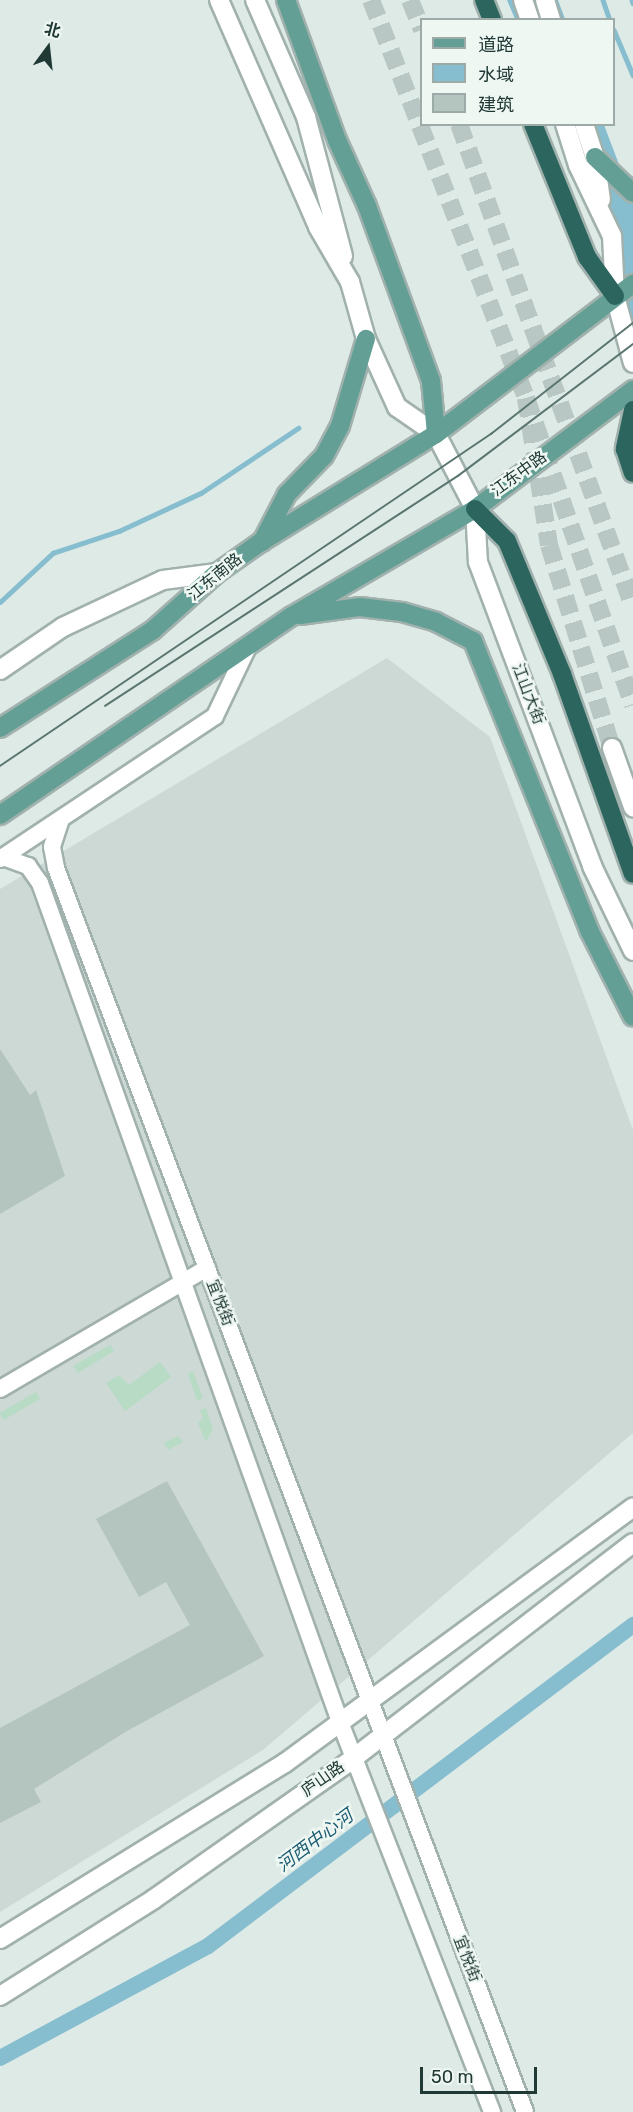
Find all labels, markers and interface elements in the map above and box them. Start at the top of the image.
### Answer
north arrow [18,18,78,78]
legend [420,18,615,126]
text: 北 [43,19,63,41]
text: 道路 [478,34,514,56]
text: 水域 [478,64,514,86]
text: 建筑 [478,94,514,116]
street label: 江东中路 [487,447,551,501]
street label: 江东南路 [184,549,246,605]
street label: 江山大街 [508,661,548,727]
street label: 宜悦街 [202,1277,238,1329]
street label: 庐山路 [298,1757,348,1801]
water label: 河西中心河 [273,1805,357,1877]
street label: 宜悦街 [449,1933,485,1985]
scale bar [423,2055,540,2093]
text: 50 m [431,2066,474,2088]

